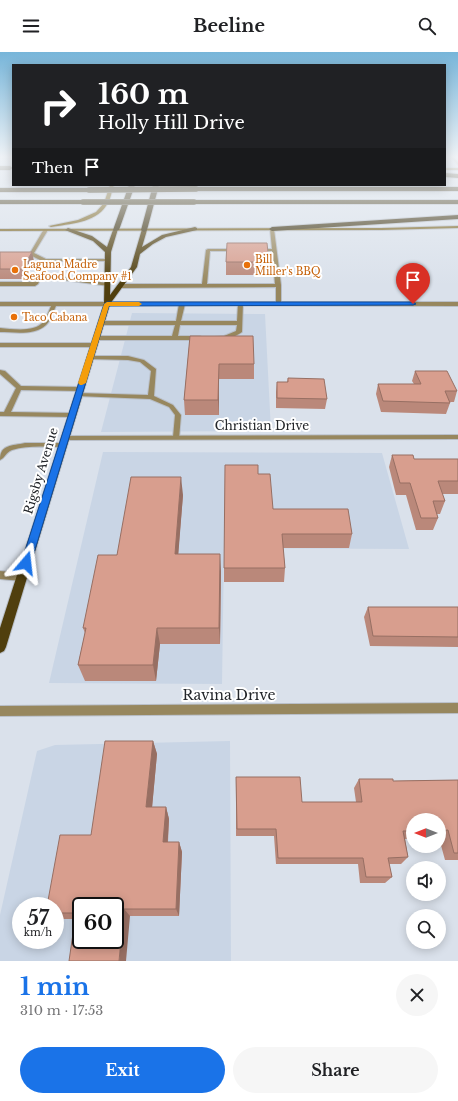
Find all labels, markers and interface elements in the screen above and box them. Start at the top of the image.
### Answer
icon: menu [20,15,42,37]
text: Beeline [193,15,265,37]
icon: search [416,15,438,37]
text: 160 m [98,77,189,112]
icon: right [32,80,84,132]
text: Holly Hill Drive [98,112,245,134]
icon: arrive [81,156,103,178]
text: Then [32,158,73,177]
place label: Bill Miller's BBQ [255,253,321,278]
place label: Laguna Madre Seafood Company #1 [23,258,132,283]
marker: Bill Miller's BBQ [242,260,252,270]
pin [396,263,430,304]
marker: Laguna Madre Seafood Company #1 [10,265,20,275]
icon: arrive [402,269,424,291]
place label: Taco Cabana [22,311,88,324]
marker: Taco Cabana [9,312,19,322]
street label: Christian Drive [215,418,309,433]
street label: Rigsby Avenue [20,426,61,516]
position arrow [5,542,47,584]
street label: Ravina Drive [182,686,276,704]
north arrow [406,813,446,853]
map controls [406,813,446,949]
button: sound [406,861,446,901]
speed limit sign: 60 [72,897,124,949]
text: 57 [27,906,49,930]
button: search [406,909,446,949]
text: km/h [24,926,52,939]
text: 1 min [20,972,90,1001]
button: close [396,974,438,1016]
text: 310 m · 17:53 [20,1002,103,1019]
button: Exit [20,1047,225,1093]
button: Share [233,1047,438,1093]

